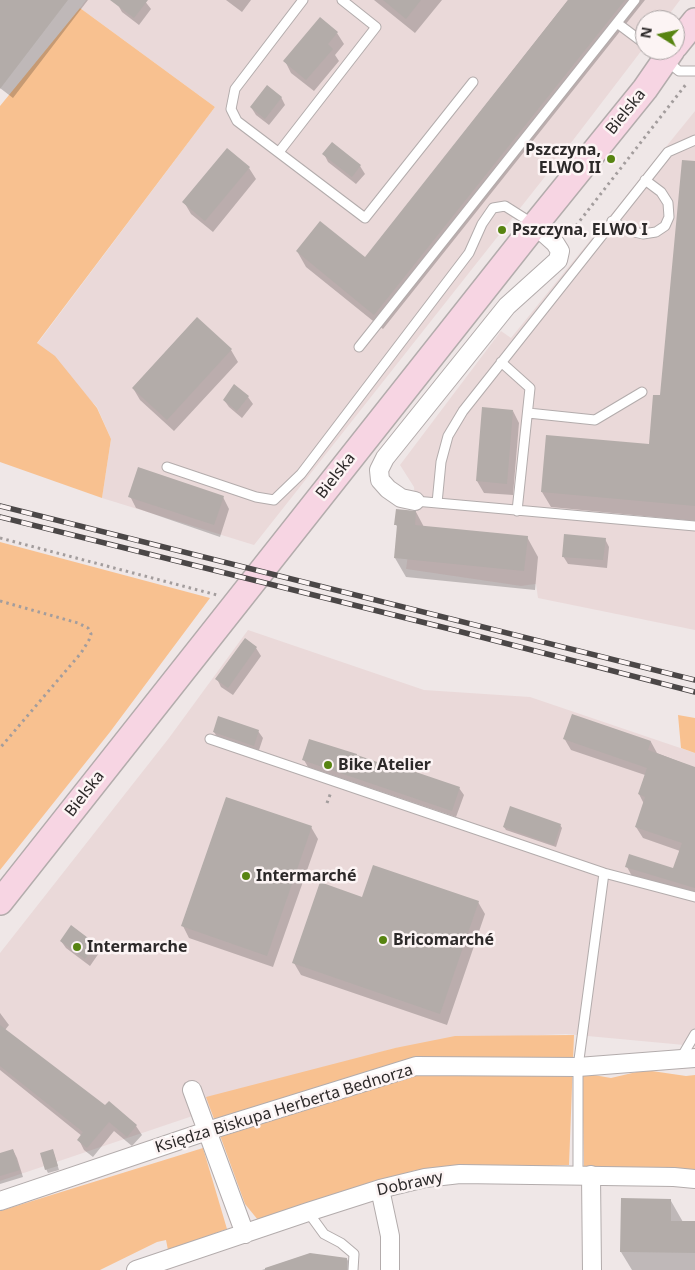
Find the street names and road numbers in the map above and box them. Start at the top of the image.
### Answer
street label: Bielska [602,85,650,139]
street label: Bielska [312,449,360,503]
street label: Bielska [61,767,109,821]
street label: Księdza Biskupa Herberta Bednorza [153,1061,415,1157]
street label: Dobrawy [375,1168,445,1200]

